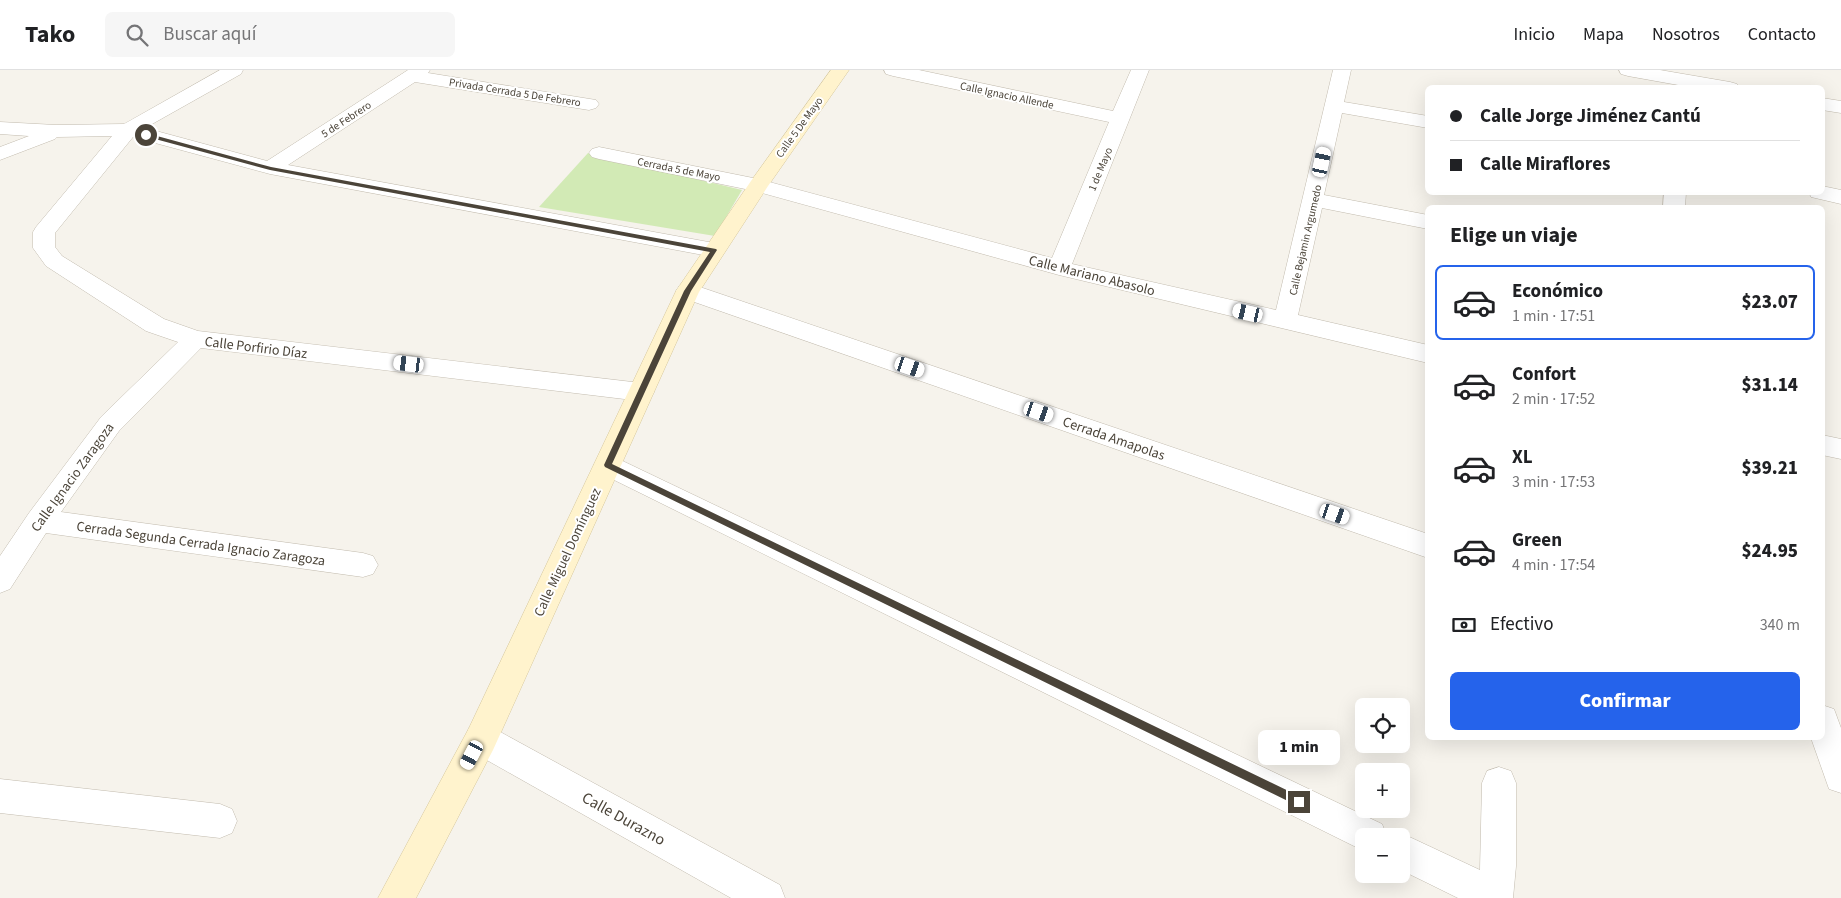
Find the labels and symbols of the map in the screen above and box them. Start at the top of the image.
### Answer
street label: Privada Cerrada 5 De Febrero [448,75,582,110]
street label: Calle Ignacio Allende [959,78,1056,113]
street label: Calle 5 De Mayo [772,94,827,161]
street label: 5 de Febrero [318,98,374,141]
route start [135,124,157,146]
street label: 1 de Mayo [1085,145,1116,193]
car [1311,146,1332,178]
street label: Cerrada 5 de Mayo [636,154,722,185]
street label: Calle Bejamin Argumedo [1285,183,1326,297]
street label: Calle Mariano Abasolo [1027,251,1157,301]
car [1231,302,1264,324]
street label: Calle Porfirio Díaz [203,332,308,364]
car [393,355,424,373]
car [893,355,926,379]
car [1022,400,1055,424]
street label: Cerrada Amapolas [1060,412,1168,466]
street label: Calle Ignacio Zaragoza [26,419,119,536]
street label: Calle Miguel Domínguez [529,485,607,620]
car [1318,502,1351,526]
street label: Cerrada Segunda Cerrada Ignacio Zaragoza [75,517,327,571]
callout: 1 min [1258,730,1340,764]
car [458,738,485,772]
street label: Calle Durazno [578,787,669,851]
route end [1288,791,1310,813]

